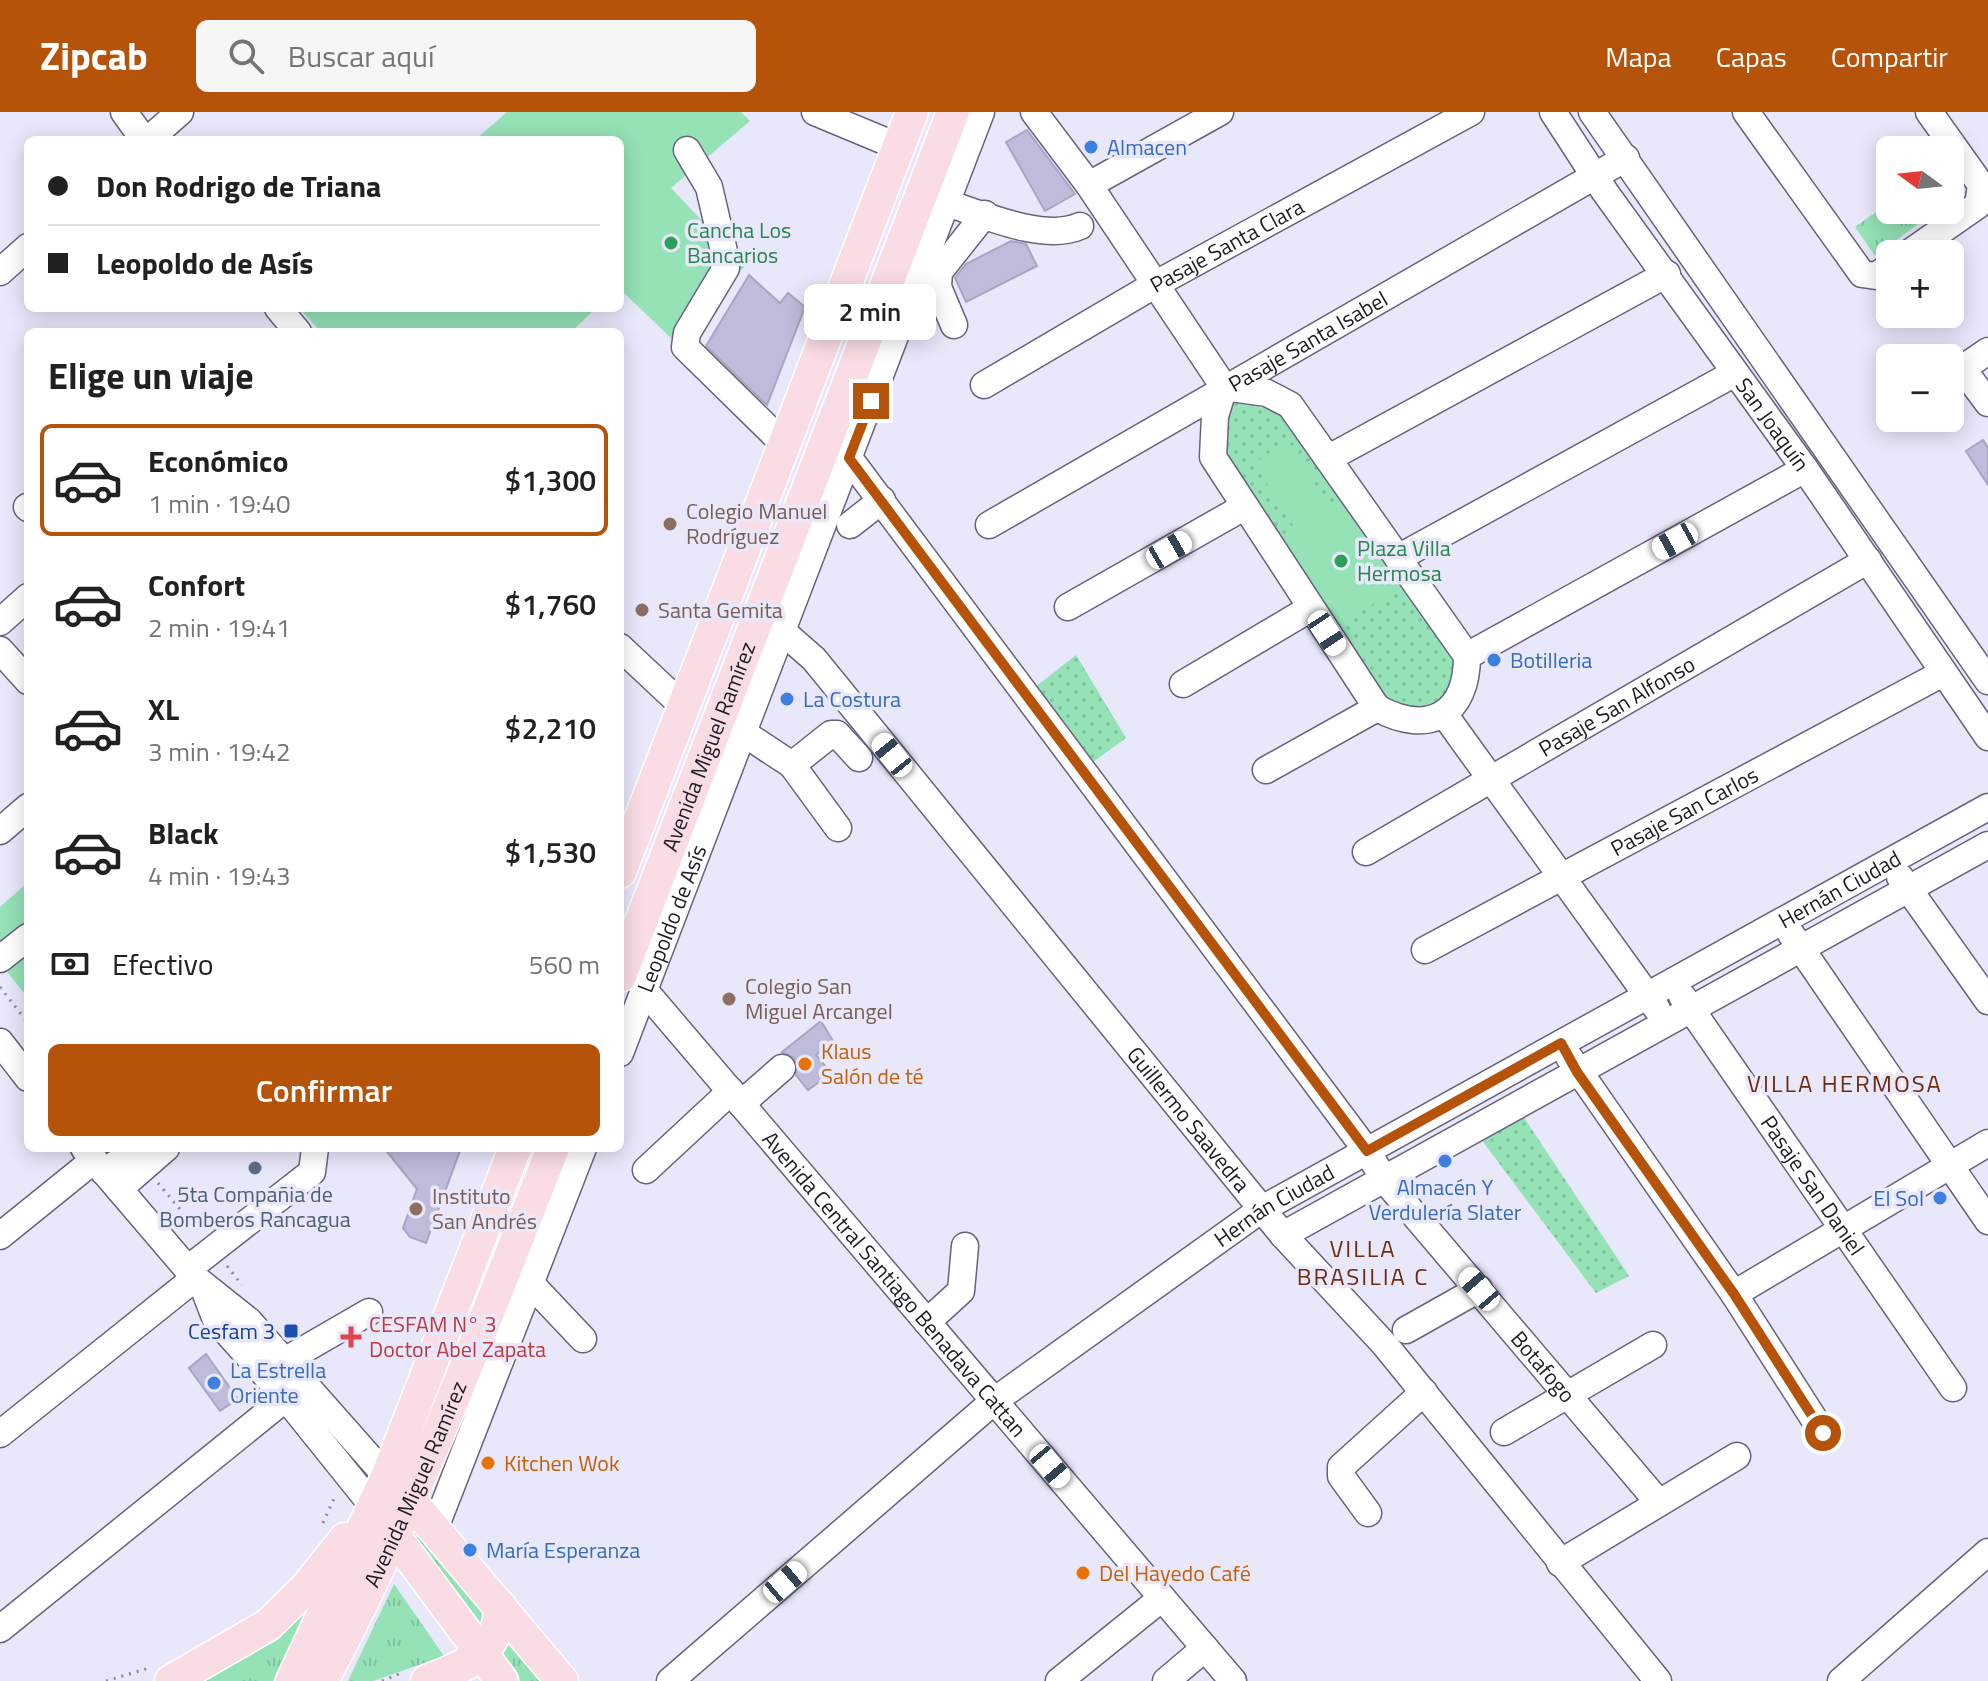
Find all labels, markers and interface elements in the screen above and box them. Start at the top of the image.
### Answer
search box [196,20,756,92]
text: Zipcab [40,27,148,85]
text: Buscar aquí [288,33,435,79]
icon: search [224,34,268,78]
text: Mapa [1605,35,1672,78]
text: Capas [1716,35,1787,78]
text: Compartir [1831,35,1948,78]
place label: Almacen [1107,130,1187,164]
north arrow [1876,136,1964,224]
map controls [1876,136,1964,432]
marker: Almacen [1082,138,1100,156]
text: Don Rodrigo de Triana [96,163,381,209]
street label: Pasaje Santa Clara [1143,189,1310,301]
place label: Cancha Los Bancarios [687,213,791,272]
marker: Cancha Los Bancarios [662,234,680,252]
text: Leopoldo de Asís [96,240,313,286]
button: + [1876,240,1964,328]
street label: Pasaje Santa Isabel [1222,282,1394,401]
callout: 2 min [805,285,937,341]
text: 2 min [839,292,901,331]
button: − [1876,344,1964,432]
text: Elige un viaje [48,348,254,403]
street label: San Joaquín [1727,370,1818,478]
route end [853,383,889,419]
text: Económico [148,438,288,484]
icon: car [52,444,124,516]
text: $1,300 [505,457,596,503]
text: 1 min · 19:40 [148,484,291,523]
place label: Colegio Manuel Rodríguez [686,494,827,553]
marker: Colegio Manuel Rodríguez [661,515,679,533]
car [1648,519,1702,563]
car [1142,528,1196,572]
place label: Plaza Villa Hermosa [1357,531,1451,590]
marker: Plaza Villa Hermosa [1332,552,1350,570]
text: Confort [148,562,245,608]
icon: car [52,568,124,640]
text: $1,760 [505,581,596,627]
place label: Santa Gemita [658,593,783,627]
marker: Santa Gemita [633,601,651,619]
car [1304,606,1350,660]
text: 2 min · 19:41 [148,608,291,647]
street label: Avenida Miguel Ramírez [653,637,764,856]
place label: Botilleria [1510,643,1592,677]
street label: Pasaje San Alfonso [1532,647,1701,765]
marker: Botilleria [1485,651,1503,669]
place label: La Costura [803,682,901,716]
text: XL [148,686,179,732]
marker: La Costura [778,690,796,708]
icon: car [52,692,124,764]
text: $2,210 [505,705,596,751]
car [868,729,916,781]
text: 3 min · 19:42 [148,732,291,771]
street label: Pasaje San Carlos [1604,758,1764,865]
text: Black [148,810,219,856]
icon: car [52,816,124,888]
text: $1,530 [505,829,596,875]
street label: Leopoldo de Asís [628,840,715,997]
street label: Hernán Ciudad [1772,841,1907,937]
text: 4 min · 19:43 [148,856,291,895]
text: Efectivo [112,941,214,987]
icon: cash [48,942,92,986]
text: 560 m [529,945,600,984]
place label: Colegio San Miguel Arcangel [745,969,893,1028]
marker: Colegio San Miguel Arcangel [720,990,738,1008]
place label: Klaus Salón de té [821,1034,924,1093]
street label: Guillermo Saavedra [1119,1039,1259,1200]
button: Confirmar [48,1044,600,1136]
marker: Klaus Salón de té [796,1055,814,1073]
district label: VILLA HERMOSA [1747,1065,1943,1101]
street label: Pasaje San Daniel [1752,1108,1873,1262]
street label: Avenida Central Santiago Benadava Cattan [754,1123,1035,1444]
marker: Almacén Y Verdulería Slater [1436,1152,1454,1170]
street label: Hernán Ciudad [1207,1155,1340,1255]
marker: 5ta Compañia de Bomberos Rancagua [246,1159,264,1177]
place label: Almacén Y Verdulería Slater [1369,1170,1522,1229]
place label: 5ta Compañia de Bomberos Rancagua [159,1177,351,1236]
place label: Instituto San Andrés [432,1179,537,1238]
place label: El Sol [1873,1181,1924,1215]
marker: El Sol [1931,1189,1949,1207]
marker: Instituto San Andrés [407,1200,425,1218]
district label: VILLA BRASILIA C [1297,1230,1429,1294]
car [1454,1263,1504,1315]
place label: CESFAM N° 3 Doctor Abel Zapata [369,1307,546,1366]
place label: Cesfam 3 [188,1314,275,1348]
marker: Cesfam 3 [282,1322,300,1340]
street label: Botafogo [1503,1323,1584,1410]
marker: CESFAM N° 3 Doctor Abel Zapata [340,1326,362,1348]
place label: La Estrella Oriente [230,1353,326,1412]
marker: La Estrella Oriente [205,1374,223,1392]
street label: Avenida Miguel Ramírez [355,1376,475,1593]
route start [1805,1415,1841,1451]
car [1025,1440,1075,1492]
place label: Kitchen Wok [504,1446,620,1480]
marker: Kitchen Wok [479,1454,497,1472]
place label: María Esperanza [486,1533,640,1567]
marker: María Esperanza [461,1541,479,1559]
place label: Del Hayedo Café [1099,1556,1251,1590]
car [759,1557,811,1607]
marker: Del Hayedo Café [1074,1564,1092,1582]

